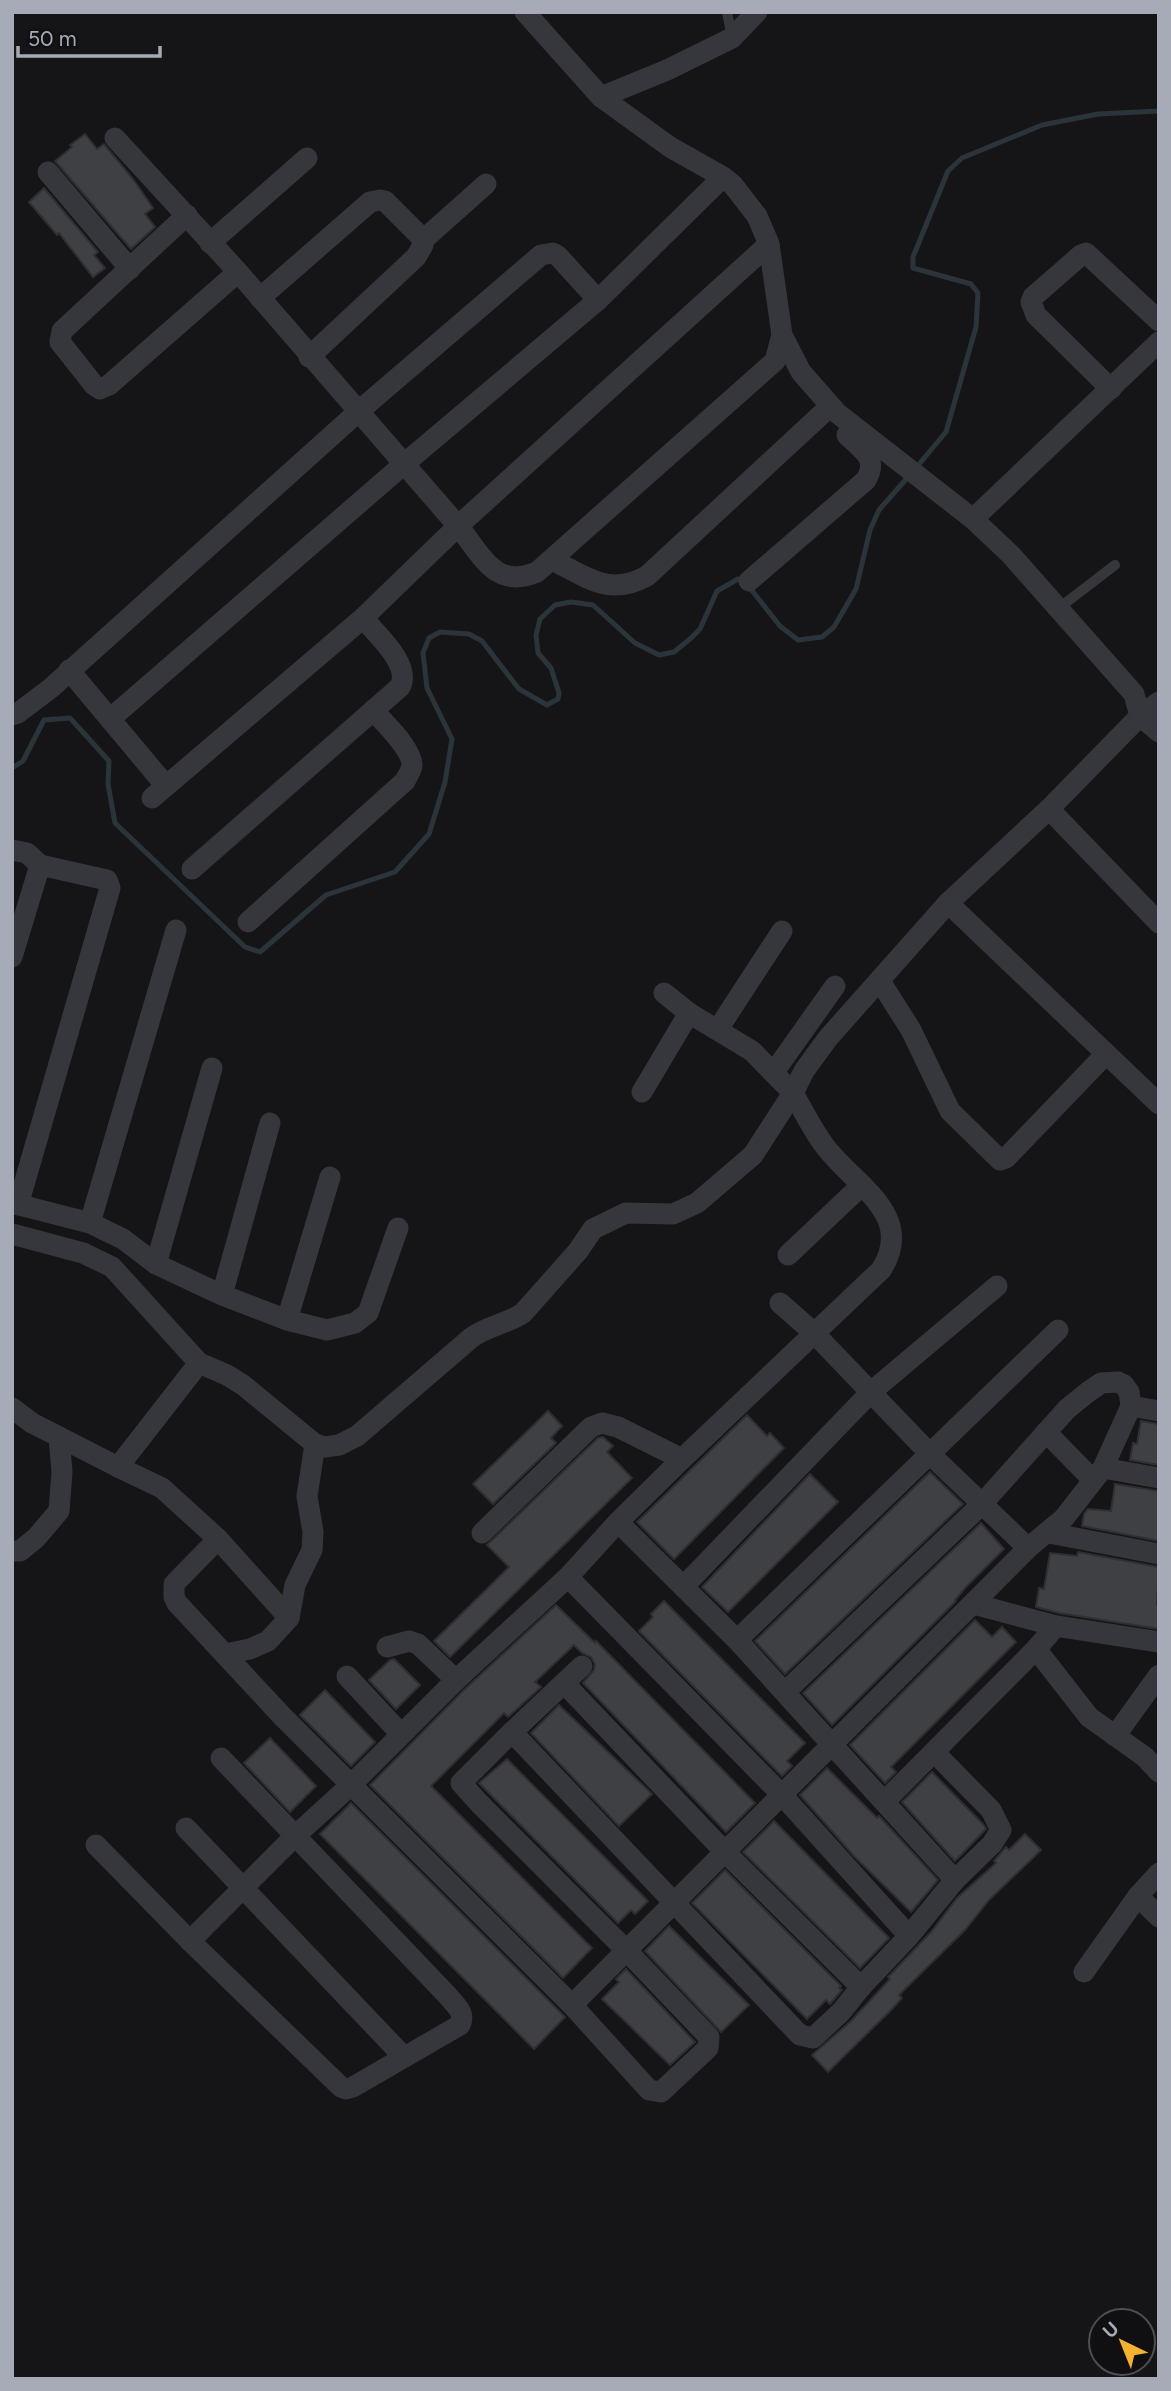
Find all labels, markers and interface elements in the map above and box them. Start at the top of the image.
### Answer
scale bar [18,14,159,58]
text: 50 m [28,26,77,51]
north arrow [1087,2307,1157,2377]
text: U [1098,2317,1123,2343]

